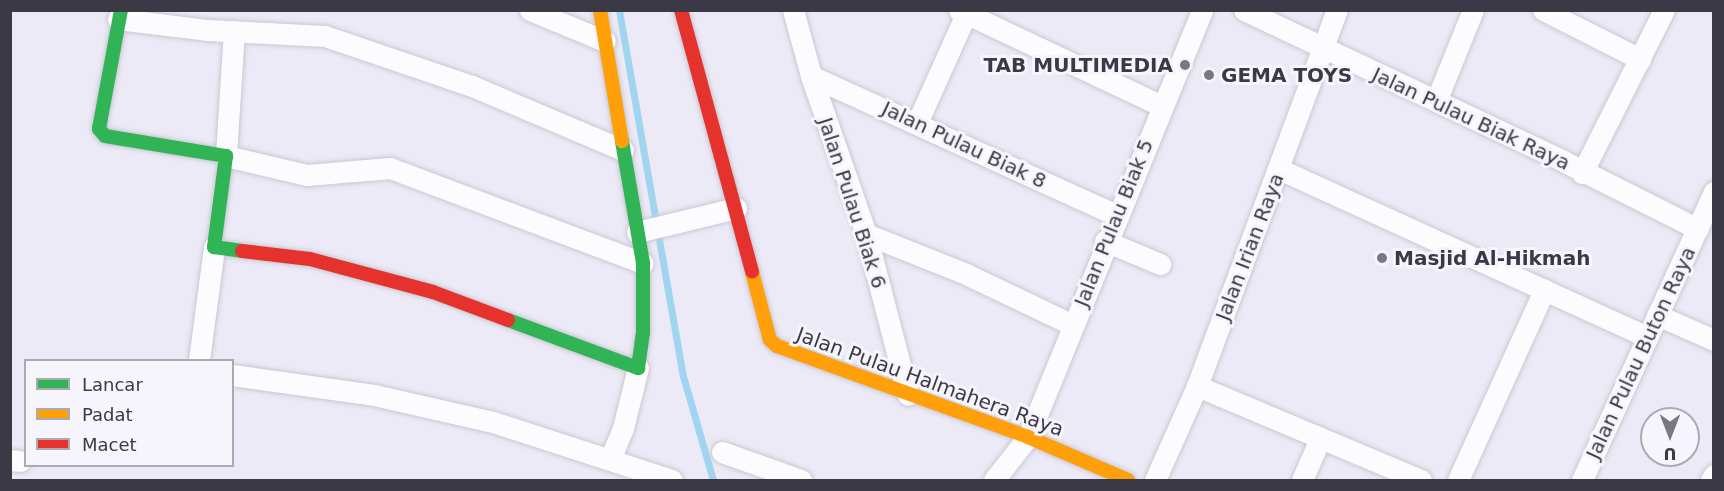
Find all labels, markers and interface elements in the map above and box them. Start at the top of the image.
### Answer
place label: TAB MULTIMEDIA [983,53,1173,77]
marker: TAB MULTIMEDIA [1178,58,1192,72]
place label: GEMA TOYS [1221,63,1352,87]
street label: Jalan Pulau Biak Raya [1368,63,1574,175]
marker: GEMA TOYS [1202,68,1216,82]
street label: Jalan Pulau Biak 8 [878,96,1050,194]
street label: Jalan Pulau Biak 6 [813,114,891,292]
street label: Jalan Pulau Biak 5 [1069,136,1159,310]
street label: Jalan Irian Raya [1211,170,1289,324]
street label: Jalan Pulau Buton Raya [1581,243,1701,463]
place label: Masjid Al-Hikmah [1394,246,1590,270]
marker: Masjid Al-Hikmah [1375,251,1389,265]
street label: Jalan Pulau Halmahera Raya [793,322,1067,442]
legend [24,359,234,467]
text: Lancar [82,374,143,395]
text: Padat [82,404,133,425]
north arrow [1640,407,1700,467]
text: Macet [82,434,137,455]
text: U [1664,444,1677,463]

